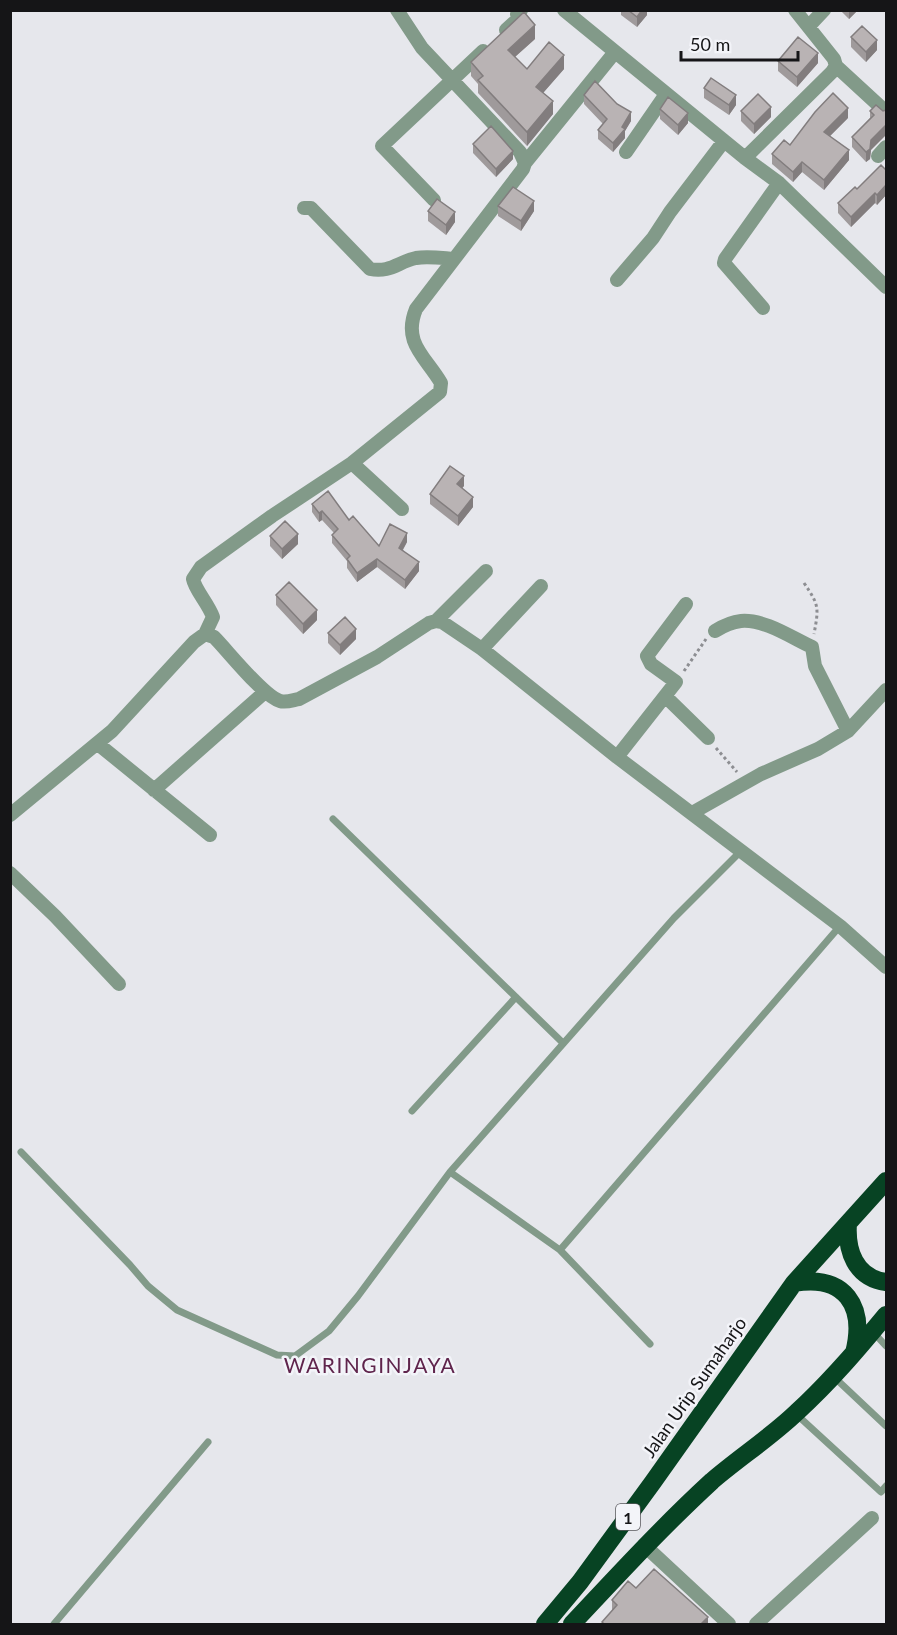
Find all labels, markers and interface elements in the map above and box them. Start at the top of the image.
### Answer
scale bar [681,24,798,62]
text: 50 m [690,33,730,55]
street label: Jalan Urip Sumaharjo [637,1313,751,1461]
district label: WARINGINJAYA [284,1352,456,1377]
road number: 1 [616,1504,640,1530]

